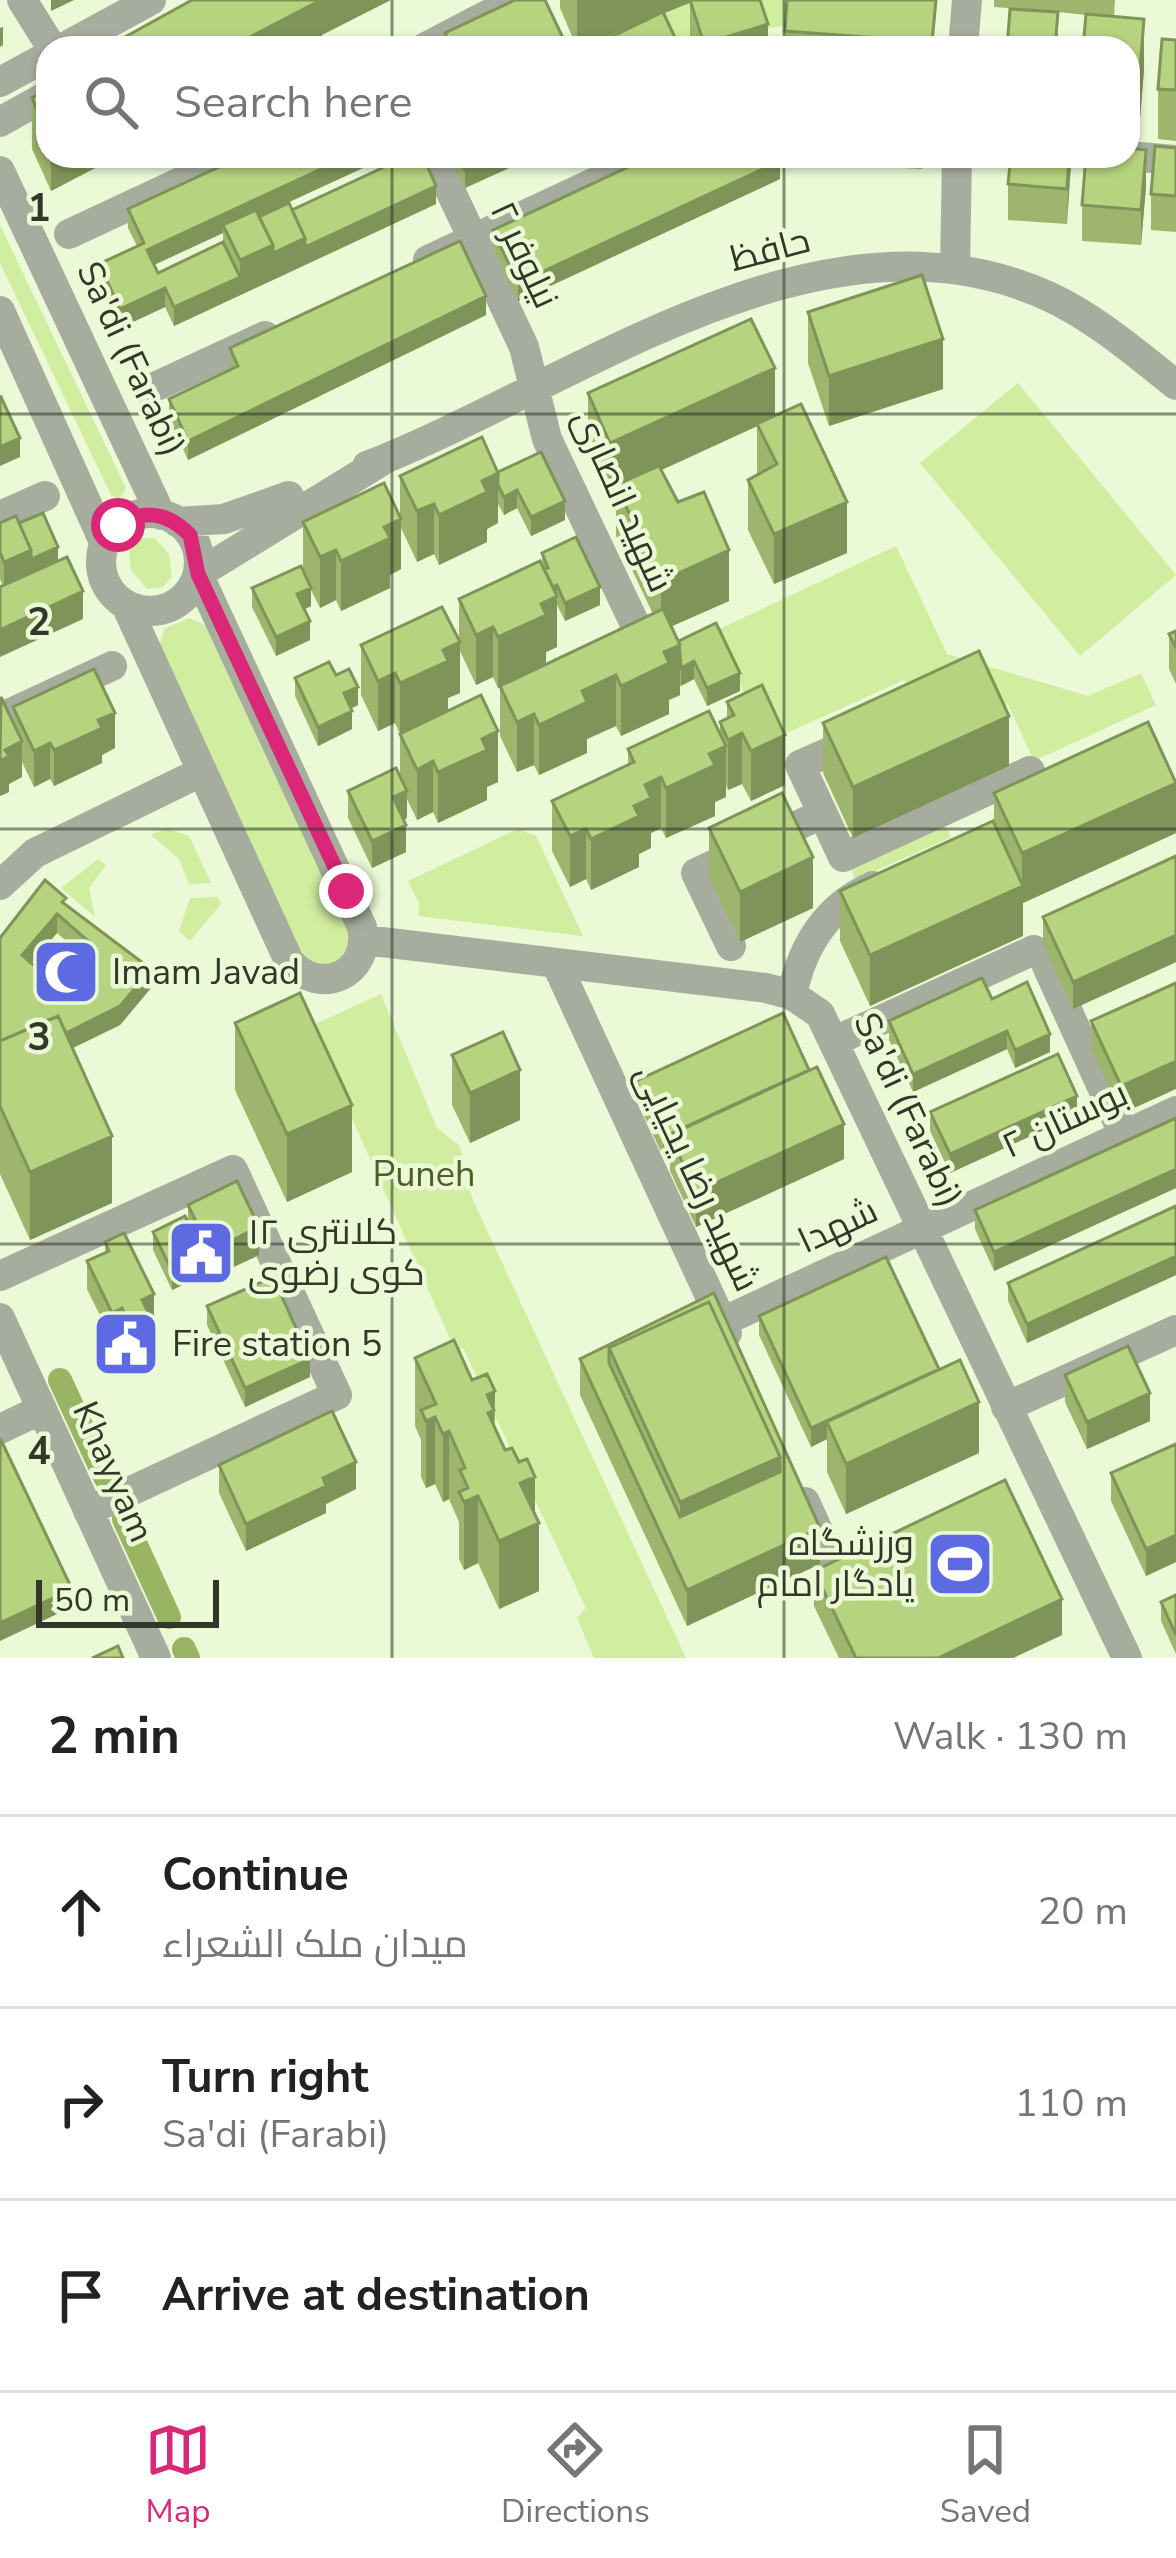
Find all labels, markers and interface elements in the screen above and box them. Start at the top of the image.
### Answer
search box [36,36,1140,168]
icon: search [78,69,144,135]
text: Search here [174,72,413,133]
text: 1 [27,182,51,235]
street label: نیلوفر ۲ [478,193,570,317]
street label: حافظ [724,216,816,284]
street label: Sa'di (Farabi) [64,254,198,464]
street label: شهید انصاری [561,402,685,600]
route start [91,498,145,552]
text: 2 [27,596,51,649]
route end [319,864,373,918]
mosque icon: Imam Javad [31,937,101,1007]
place label: Imam Javad [112,948,300,997]
street label: Sa'di (Farabi) [841,1005,975,1215]
text: 3 [27,1011,51,1064]
street label: شهید رضا یحیایی [623,1056,771,1300]
street label: بوستان ۲ [994,1070,1136,1170]
park label: Puneh [373,1150,475,1199]
street label: شهدا [790,1186,886,1266]
place label: کلانتری ۱۲ کوی رضوی [248,1208,425,1298]
public building icon: کلانتری ۱۲ کوی رضوی [166,1218,236,1288]
public building icon: Fire station 5 [91,1309,161,1379]
place label: Fire station 5 [172,1320,382,1369]
street label: Khayyam [60,1394,166,1550]
text: 4 [27,1425,51,1478]
place label: ورزشگاه یادگار امام [757,1519,914,1609]
sports icon: ورزشگاه یادگار امام [925,1529,995,1599]
scale bar [36,1574,219,1627]
text: 50 m [54,1578,130,1623]
text: 2 min [48,1701,180,1771]
text: Walk · 130 m [893,1710,1128,1763]
text: Continue [162,1845,349,1906]
icon: ahead [48,1879,114,1945]
text: 20 m [1038,1885,1128,1938]
text: میدان ملک الشعراء [162,1918,468,1971]
text: Turn right [162,2047,369,2108]
icon: right [48,2071,114,2137]
text: 110 m [1014,2077,1128,2130]
text: Sa'di (Farabi) [162,2108,389,2161]
icon: arrive [48,2263,114,2329]
text: Arrive at destination [162,2265,590,2326]
tab: Map [145,2417,211,2534]
tab: Directions [501,2417,650,2534]
tab: Saved [940,2417,1031,2534]

